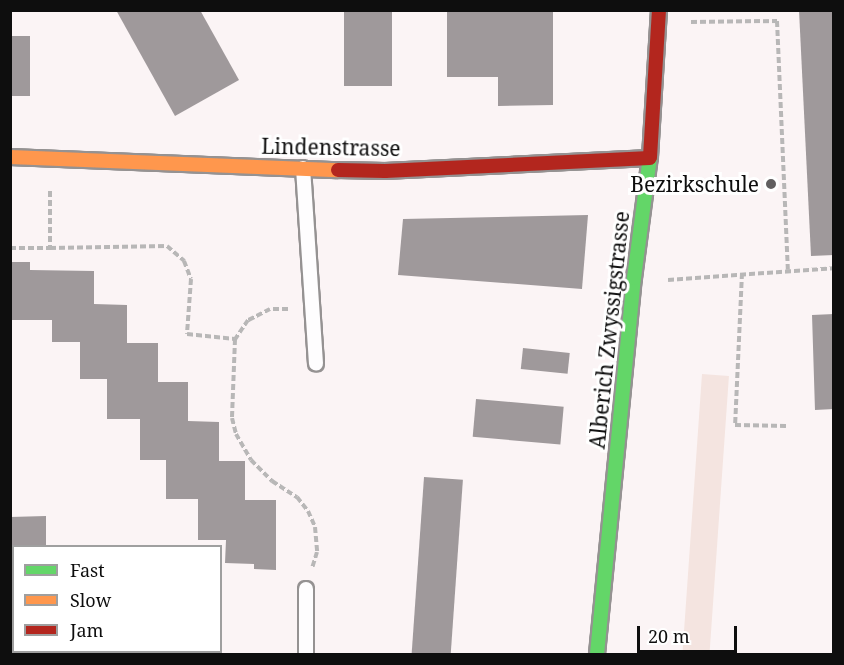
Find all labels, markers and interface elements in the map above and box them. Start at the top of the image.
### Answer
street label: Lindenstrasse [261,133,401,161]
place label: Bezirkschule [630,171,759,197]
marker: Bezirkschule [764,177,778,191]
street label: Alberich Zwyssigstrasse [584,210,634,450]
legend [12,545,222,653]
text: Fast [70,558,105,582]
text: Slow [70,588,111,612]
scale bar [640,614,740,652]
text: Jam [70,618,104,642]
text: 20 m [648,624,690,648]

